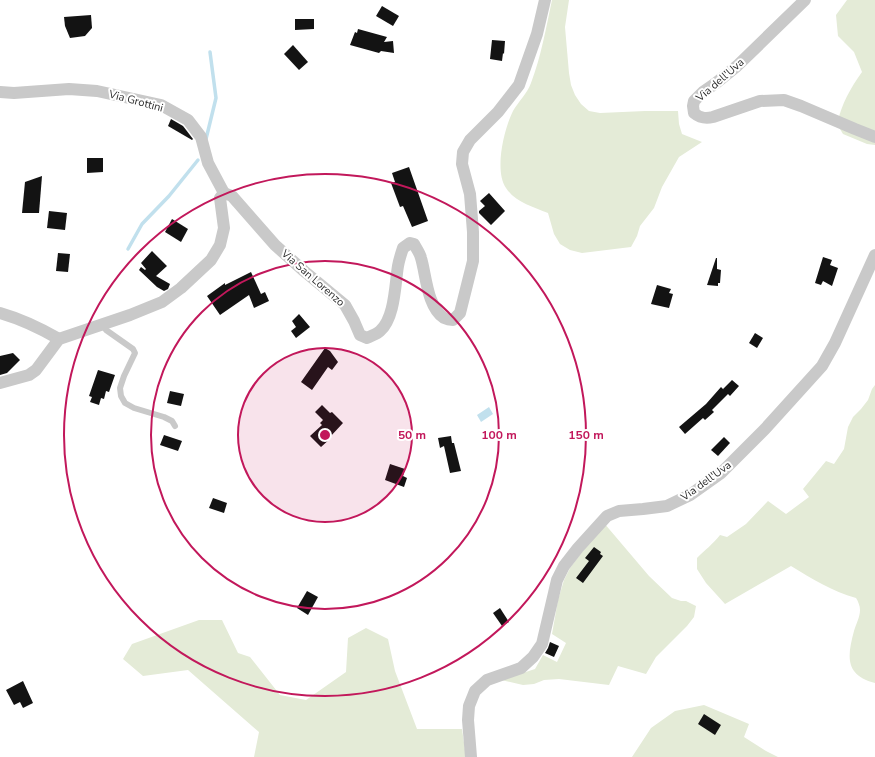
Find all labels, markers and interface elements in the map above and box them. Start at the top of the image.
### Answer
street label: Via dell'Uva [692,55,747,106]
street label: Via Grottini [106,86,165,115]
street label: Via San Lorenzo [277,246,348,310]
text: 50 m [398,427,426,443]
text: 100 m [481,427,517,443]
text: 150 m [568,427,604,443]
centre of rings [318,428,332,442]
street label: Via dell'Uva [677,457,734,505]

